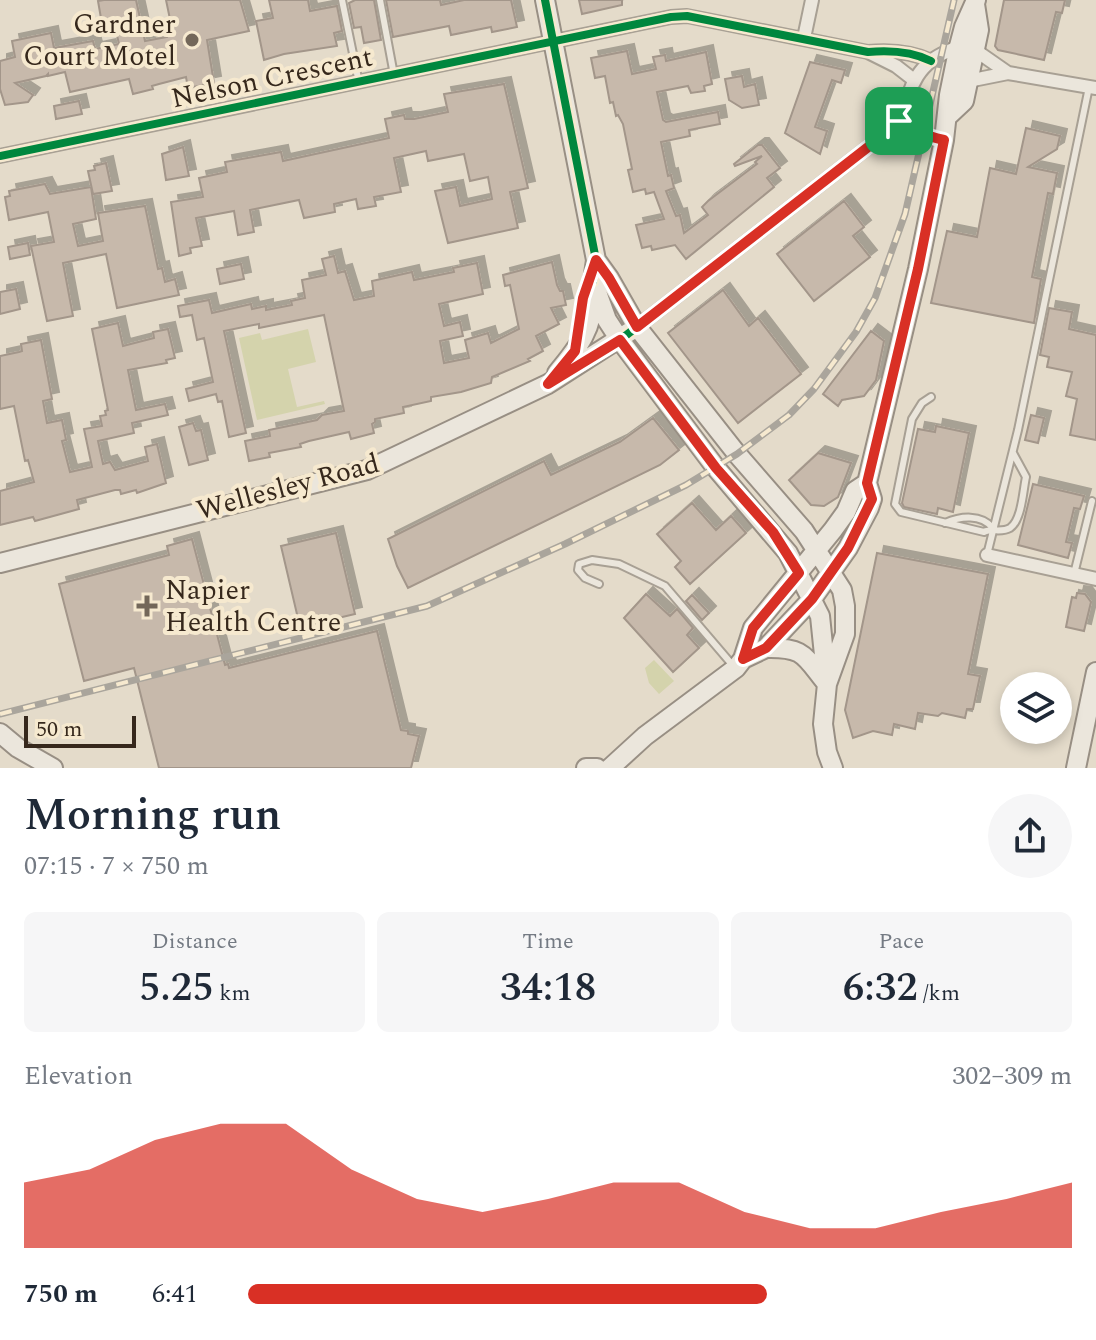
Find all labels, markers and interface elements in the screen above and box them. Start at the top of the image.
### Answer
place label: Gardner Court Motel [23,3,176,78]
marker: Gardner Court Motel [183,31,201,49]
street label: Nelson Crescent [167,36,377,120]
pin [865,87,933,155]
icon: arrive [877,99,921,143]
street label: Wellesley Road [192,442,384,532]
place label: Napier Health Centre [165,569,341,644]
marker: Napier Health Centre [136,595,158,617]
map controls [1000,672,1072,744]
button: layers [1000,672,1072,744]
scale bar [24,712,136,748]
text: 50 m [36,713,82,746]
text: Morning run [24,782,281,849]
button: share [988,794,1072,878]
text: 07:15 · 7 × 750 m [24,846,209,886]
text: Distance [152,925,238,958]
text: Time [522,925,574,958]
text: Pace [879,925,924,958]
text: 5.25 [139,958,214,1019]
text: 34:18 [500,958,596,1019]
text: 6:32 [843,958,918,1019]
text: km [214,977,250,1010]
text: /km [918,977,960,1010]
text: Elevation [24,1056,133,1096]
text: 302–309 m [952,1056,1072,1096]
text: 750 m [24,1274,98,1314]
text: 6:41 [152,1274,198,1314]

